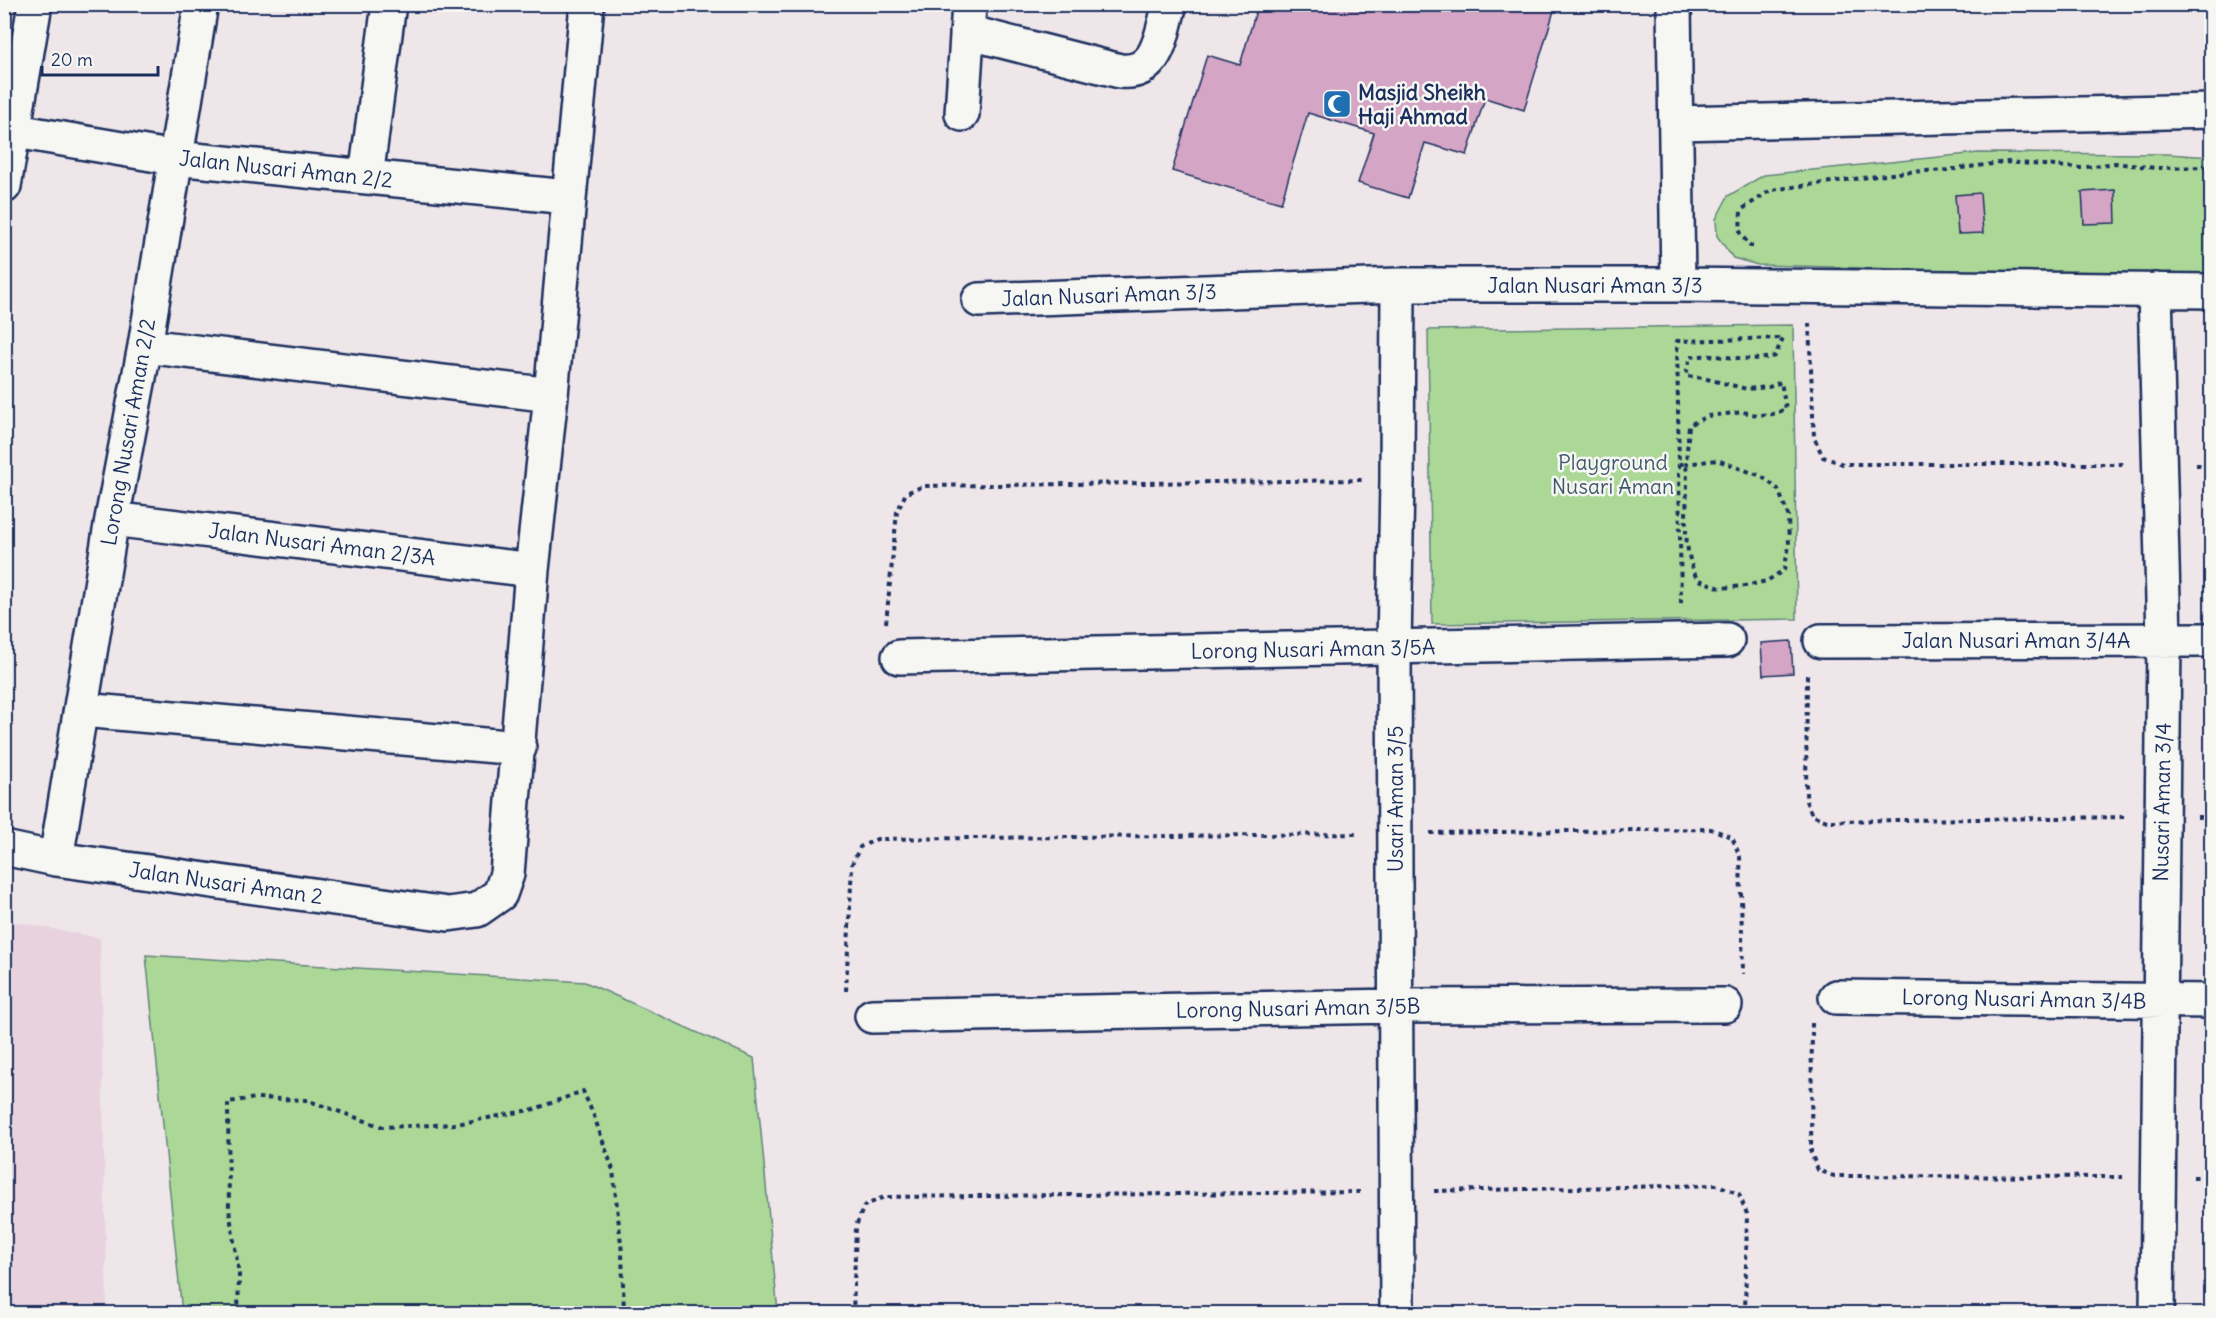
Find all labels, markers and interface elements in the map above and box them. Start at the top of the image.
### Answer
scale bar [42,39,158,77]
text: 20 m [51,48,93,71]
place label: Masjid Sheikh Haji Ahmad [1358,79,1486,130]
mosque icon: Masjid Sheikh Haji Ahmad [1321,88,1353,120]
street label: Jalan Nusari Aman 2/2 [178,144,394,194]
street label: Jalan Nusari Aman 3/3 [1487,272,1703,299]
street label: Jalan Nusari Aman 3/3 [1001,278,1217,312]
street label: Lorong Nusari Aman 2/2 [95,316,161,548]
park label: Playground Nusari Aman [1552,449,1674,500]
street label: Jalan Nusari Aman 2/3A [207,517,437,571]
street label: Jalan Nusari Aman 3/4A [1901,627,2131,654]
street label: Lorong Nusari Aman 3/5A [1190,633,1436,665]
street label: Nusari Aman 3/4 [2147,722,2177,882]
street label: Usari Aman 3/5 [1382,726,1409,872]
street label: Jalan Nusari Aman 2 [127,856,325,910]
street label: Lorong Nusari Aman 3/4B [1901,983,2147,1015]
street label: Lorong Nusari Aman 3/5B [1175,992,1421,1024]

